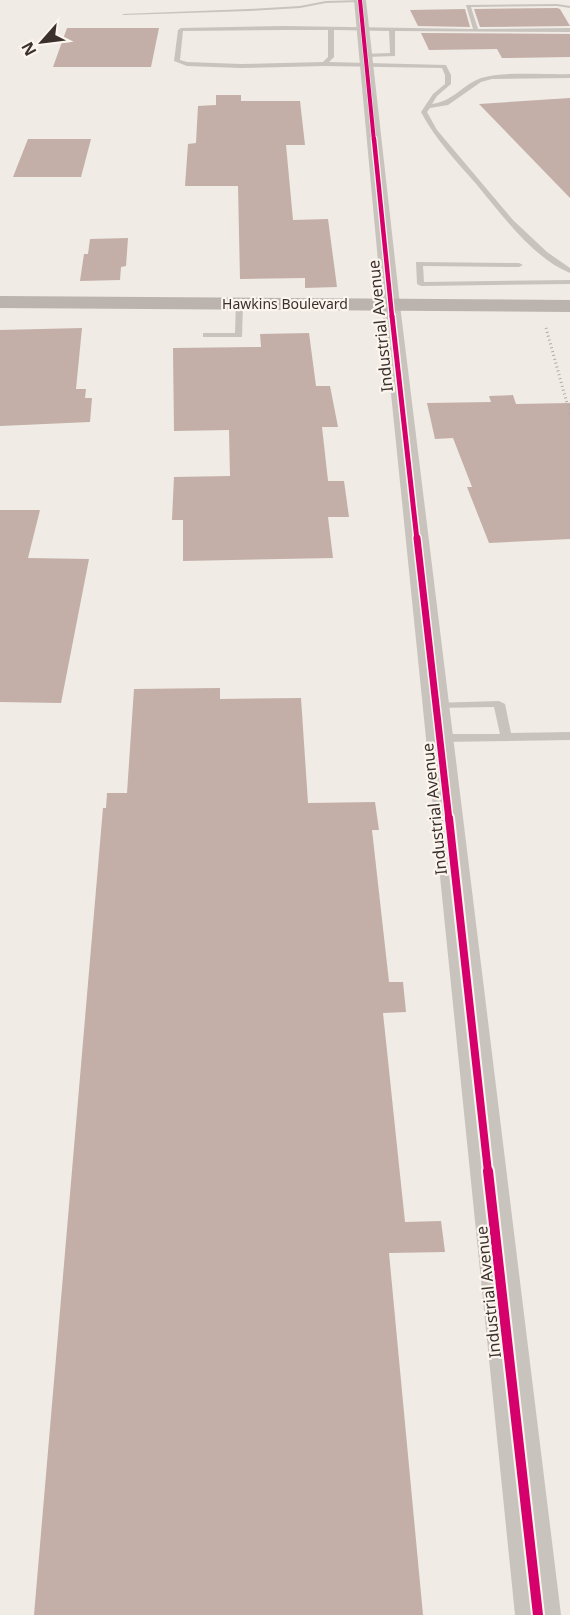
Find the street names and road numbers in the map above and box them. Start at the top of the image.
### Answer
street label: Industrial Avenue [362,259,398,393]
street label: Hawkins Boulevard [222,294,348,313]
street label: Industrial Avenue [416,742,452,876]
street label: Industrial Avenue [470,1225,506,1359]

